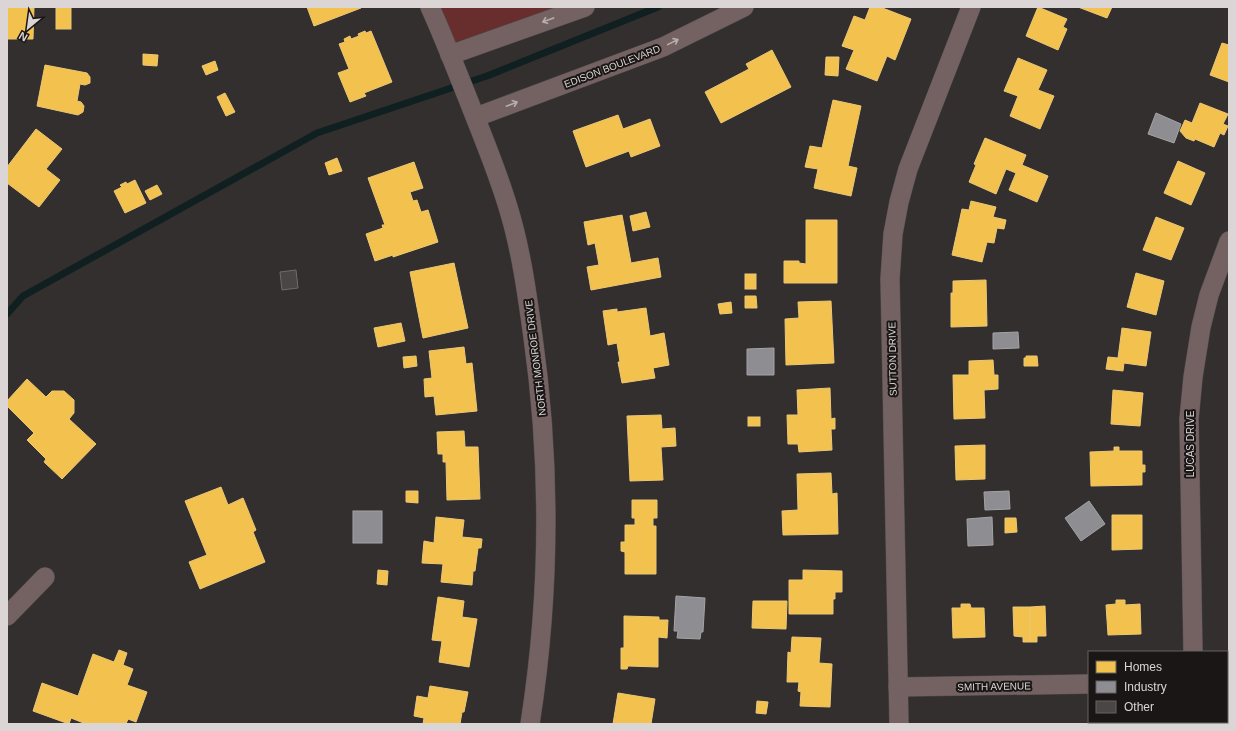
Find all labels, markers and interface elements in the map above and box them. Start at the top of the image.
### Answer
north arrow [8,8,48,48]
one-way arrow [542,17,554,25]
text: N [17,30,30,44]
one-way arrow [666,38,678,45]
street label: EDISON BOULEVARD [563,43,662,90]
one-way arrow [506,99,518,107]
street label: NORTH MONROE DRIVE [523,299,548,416]
street label: SUTTON DRIVE [886,321,899,396]
street label: LUCAS DRIVE [1185,410,1196,477]
legend [1088,651,1228,723]
text: Homes [1124,660,1162,674]
street label: SMITH AVENUE [957,680,1031,693]
text: Industry [1124,680,1167,694]
text: Other [1124,700,1154,714]

